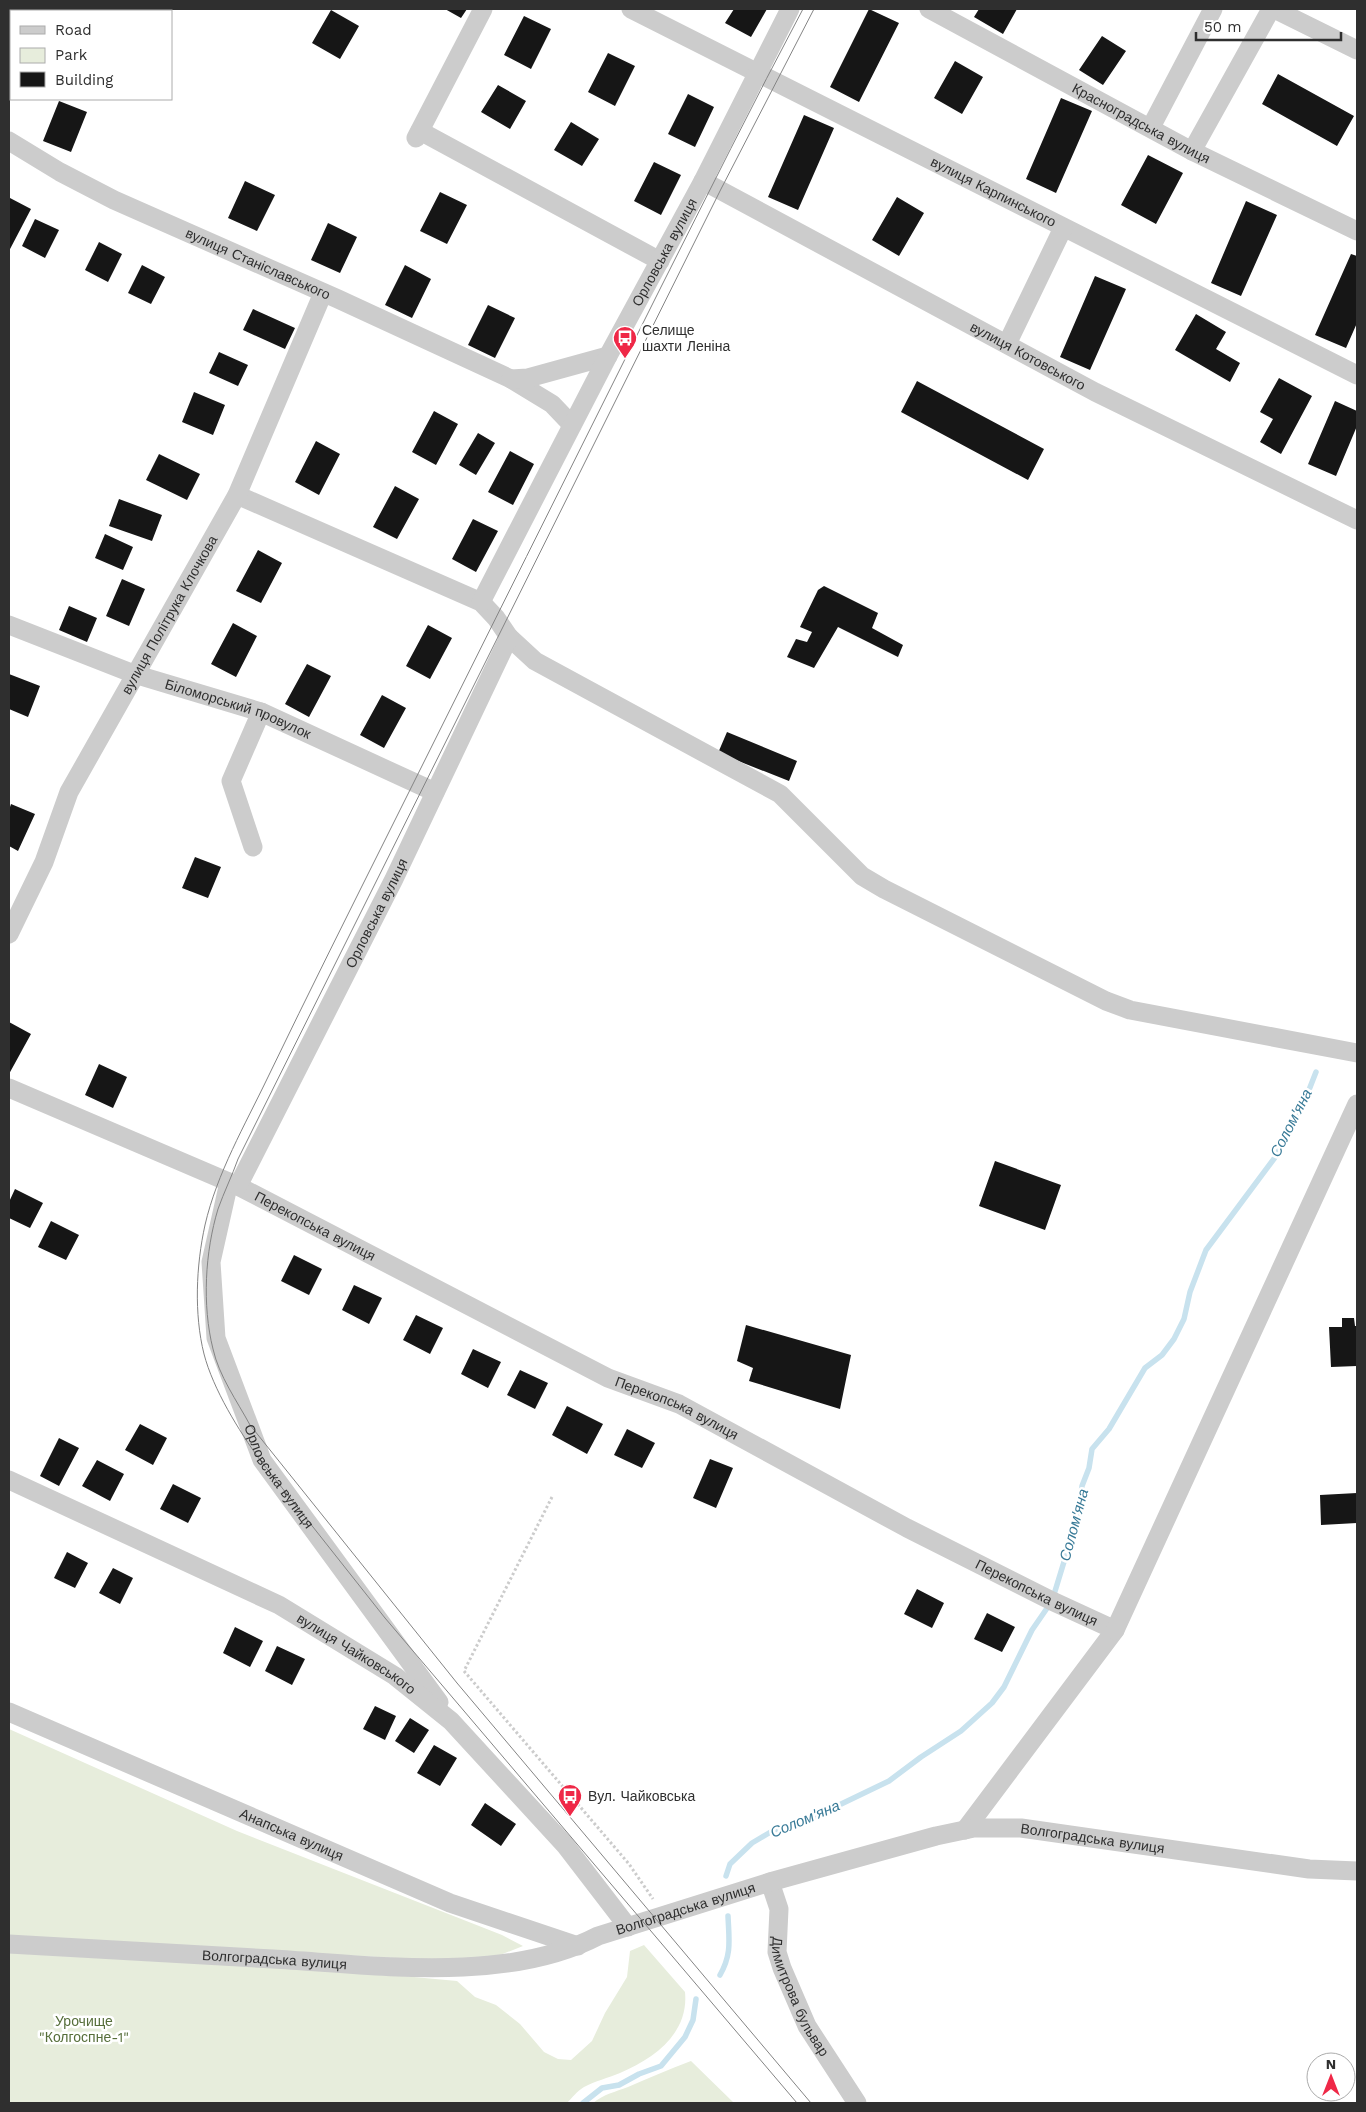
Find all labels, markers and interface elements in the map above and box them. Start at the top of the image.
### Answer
legend [10,10,172,100]
scale bar [1196,10,1341,42]
text: 50 m [1204,18,1241,36]
text: Road [55,21,92,39]
text: Park [55,46,88,64]
text: Building [55,71,113,89]
street label: Красноградська вулиця [1070,80,1213,167]
street label: вулиця Карпинського [928,154,1059,230]
street label: Орловська вулиця [629,195,700,309]
street label: вулиця Станіславського [183,225,333,303]
street label: вулиця Котовського [968,318,1088,393]
place label: Селище шахти Леніна [642,322,730,354]
bus stop icon: Селище шахти Леніна [612,325,638,359]
street label: вулиця Політрука Клочкова [118,532,221,697]
street label: Біломорський провулок [163,676,314,742]
street label: Орловська вулиця [342,856,411,970]
water label: Солом'яна [1266,1086,1316,1160]
street label: Перекопська вулиця [252,1188,378,1264]
street label: Перекопська вулиця [613,1373,741,1443]
street label: Орловська вулиця [241,1422,317,1531]
water label: Солом'яна [1056,1487,1092,1563]
street label: Перекопська вулиця [973,1556,1100,1629]
street label: вулиця Чайковського [294,1610,419,1698]
bus stop icon: Вул. Чайковська [557,1783,583,1817]
place label: Вул. Чайковська [588,1788,696,1804]
water label: Солом'яна [767,1796,843,1842]
street label: Анапська вулиця [237,1805,346,1864]
street label: Волгоградська вулиця [1020,1820,1166,1856]
street label: Волгоградська вулиця [614,1879,757,1938]
street label: Димитрова бульвар [769,1936,832,2059]
street label: Волгоградська вулиця [202,1947,347,1972]
park label: Урочище "Колгоспне-1" [39,2013,129,2045]
north arrow [1306,2052,1356,2102]
text: N [1326,2056,1336,2072]

